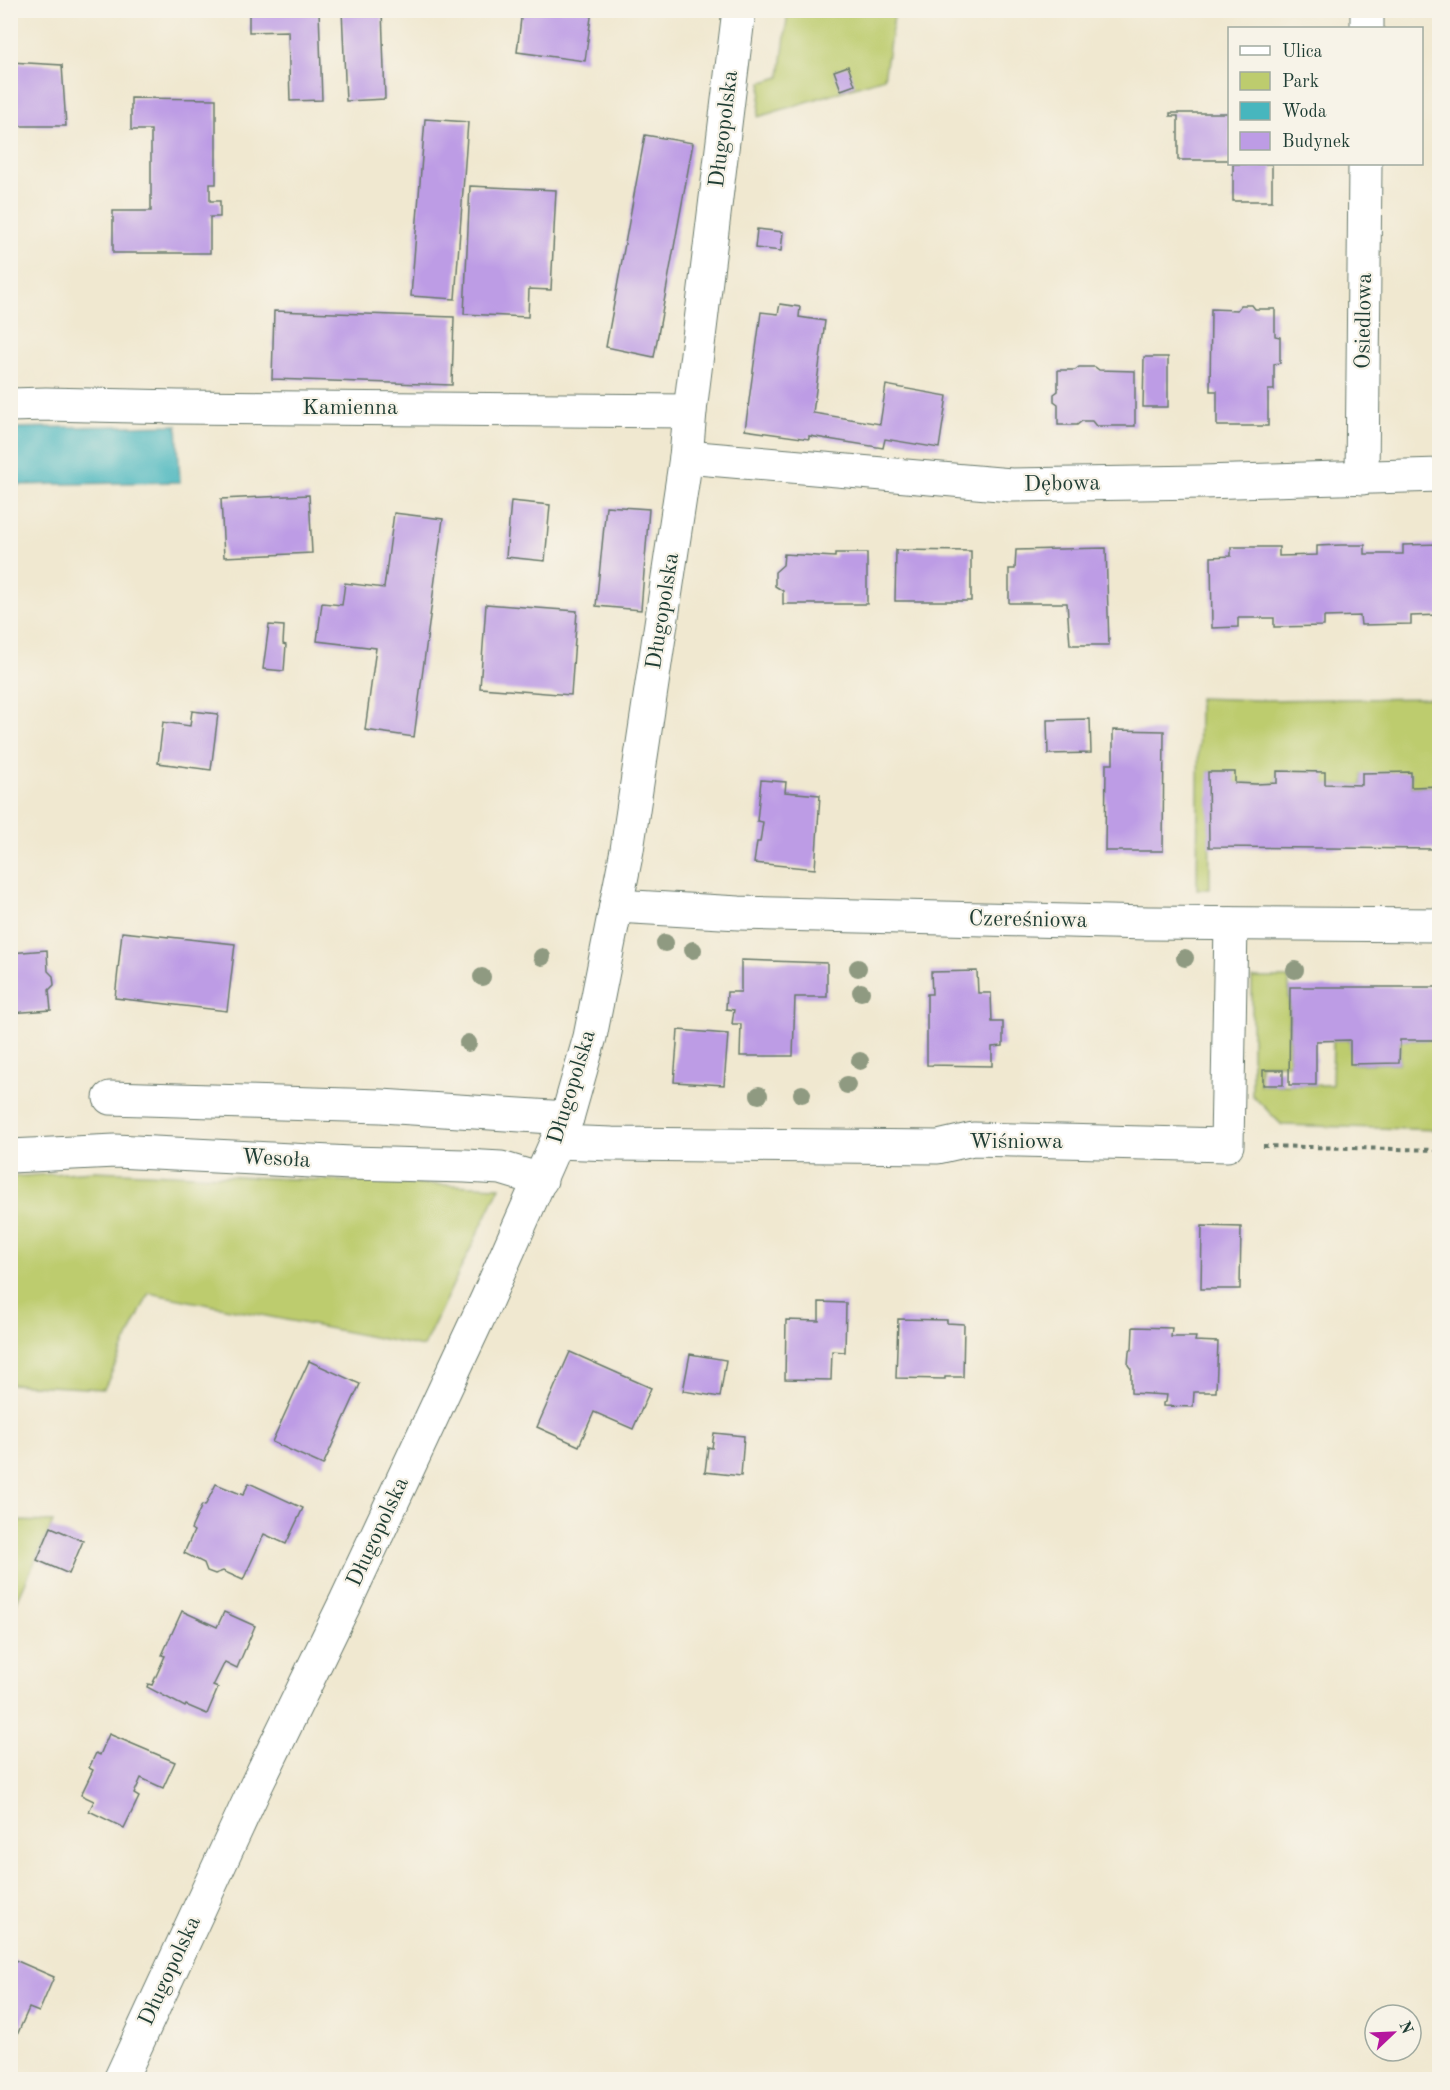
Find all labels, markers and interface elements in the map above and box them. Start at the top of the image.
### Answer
legend [1228,27,1423,165]
text: Ulica [1282,43,1323,61]
street label: Długopolska [706,69,742,189]
text: Park [1282,73,1319,91]
text: Woda [1282,103,1327,121]
text: Budynek [1282,133,1350,151]
street label: Osiedlowa [1352,273,1376,369]
street label: Kamienna [302,397,398,419]
street label: Dębowa [1024,472,1100,496]
street label: Długopolska [643,551,683,671]
street label: Czereśniowa [968,908,1088,932]
street label: Długopolska [544,1027,600,1147]
street label: Wiśniowa [969,1131,1063,1153]
street label: Wesoła [241,1146,311,1172]
street label: Długopolska [343,1474,413,1590]
street label: Długopolska [135,1913,205,2029]
north arrow [1363,2003,1423,2063]
text: N [1395,2019,1415,2037]

